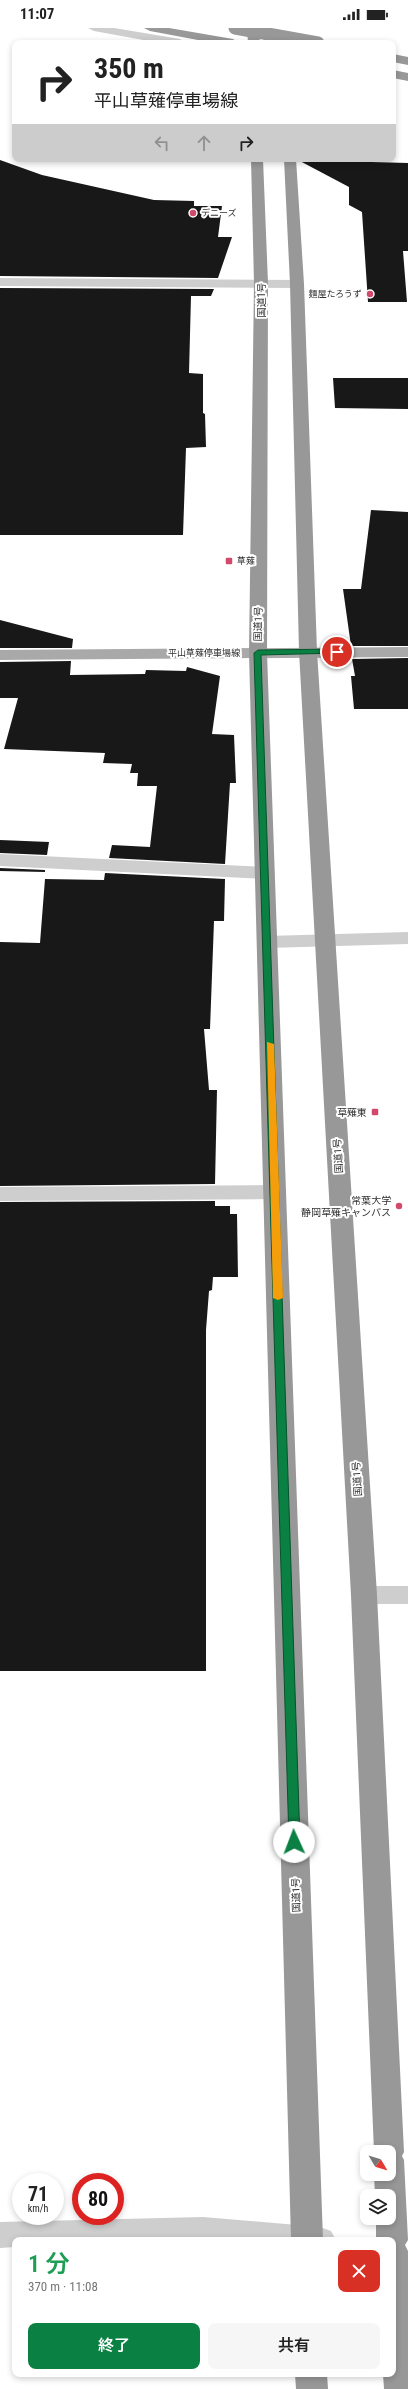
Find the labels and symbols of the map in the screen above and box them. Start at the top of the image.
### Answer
marker: デニーズ [188,208,198,218]
place label: デニーズ [201,208,237,218]
street label: 国道1号 [256,283,267,317]
place label: 麺屋たろうず [309,289,362,299]
marker: 麺屋たろうず [365,289,375,299]
marker: 草薙 [224,556,234,566]
place label: 草薙 [237,556,255,566]
street label: 国道1号 [252,606,264,642]
pin [320,635,354,669]
street label: 平山草薙停車場線 [168,648,241,658]
place label: 草薙東 [337,1107,367,1118]
marker: 草薙東 [370,1107,380,1117]
street label: 国道1号 [332,1138,344,1174]
place label: 常葉大学 静岡草薙キャンパス [301,1195,391,1218]
marker: 常葉大学 静岡草薙キャンパス [394,1201,404,1211]
street label: 国道1号 [351,1461,363,1497]
position arrow [273,1821,315,1863]
street label: 国道1号 [290,1877,302,1913]
north arrow [360,2145,396,2181]
speed limit sign: 80 [72,2173,124,2225]

